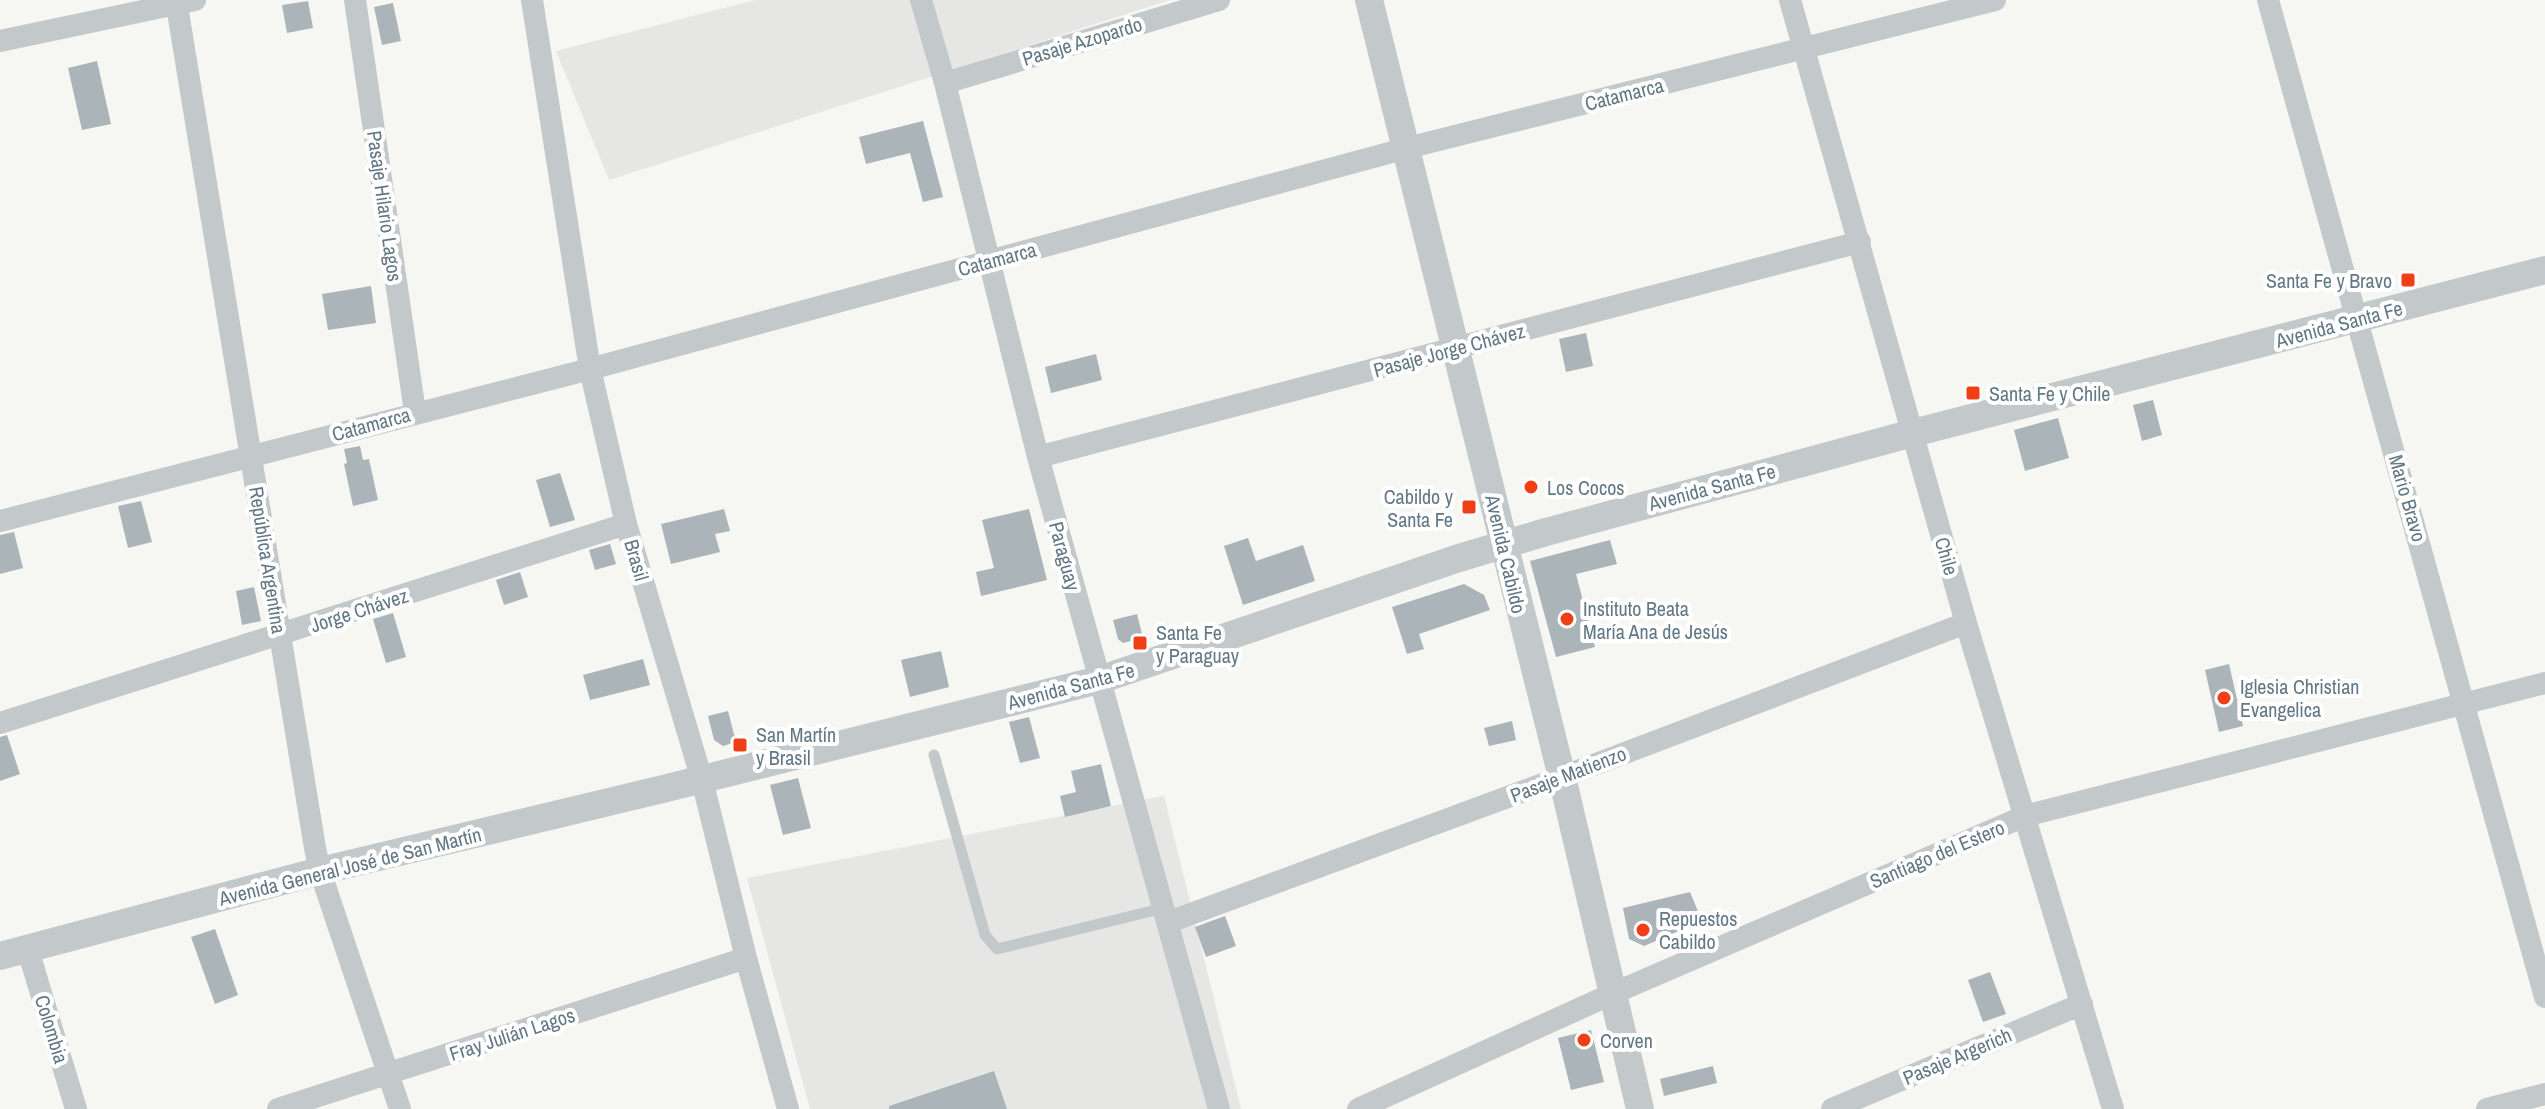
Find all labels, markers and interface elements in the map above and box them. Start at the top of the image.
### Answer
street label: Pasaje Azopardo [1019,10,1145,72]
street label: Catamarca [1582,71,1666,117]
street label: Pasaje Hilario Lagos [361,129,409,283]
street label: Catamarca [955,236,1039,282]
place label: Santa Fe y Bravo [2266,267,2392,294]
marker: Santa Fe y Bravo [2399,271,2417,289]
street label: Avenida Santa Fe [2272,294,2405,354]
street label: Pasaje Jorge Chávez [1370,317,1528,383]
place label: Santa Fe y Chile [1989,380,2110,407]
marker: Santa Fe y Chile [1964,384,1982,402]
street label: Catamarca [329,401,413,447]
street label: Mario Bravo [2383,451,2433,545]
street label: Avenida Santa Fe [1645,457,1778,517]
place label: Los Cocos [1547,474,1624,501]
marker: Los Cocos [1522,478,1540,496]
place label: Cabildo y Santa Fe [1384,483,1454,533]
street label: República Argentina [243,484,293,636]
street label: Avenida Cabildo [1479,491,1533,616]
marker: Cabildo y Santa Fe [1460,498,1478,516]
street label: Paraguay [1043,519,1087,594]
street label: Chile [1929,534,1965,578]
street label: Brasil [618,536,656,584]
street label: Jorge Chávez [307,582,411,638]
place label: Instituto Beata María Ana de Jesús [1583,595,1728,645]
marker: Instituto Beata María Ana de Jesús [1558,610,1576,628]
place label: Santa Fe y Paraguay [1156,619,1240,669]
marker: Santa Fe y Paraguay [1131,634,1149,652]
street label: Avenida Santa Fe [1004,656,1137,716]
place label: Iglesia Christian Evangelica [2240,673,2359,723]
marker: Iglesia Christian Evangelica [2215,689,2233,707]
place label: San Martín y Brasil [756,721,836,771]
marker: San Martín y Brasil [731,736,749,754]
street label: Pasaje Matienzo [1506,740,1630,808]
street label: Santiago del Estero [1865,813,2009,895]
street label: Avenida General José de San Martín [215,820,484,912]
place label: Repuestos Cabildo [1659,905,1737,955]
marker: Repuestos Cabildo [1634,921,1652,939]
street label: Colombia [29,991,75,1067]
street label: Fray Julián Lagos [446,1001,578,1067]
street label: Pasaje Argerich [1898,1021,2016,1091]
place label: Corven [1600,1027,1653,1054]
marker: Corven [1575,1031,1593,1049]

